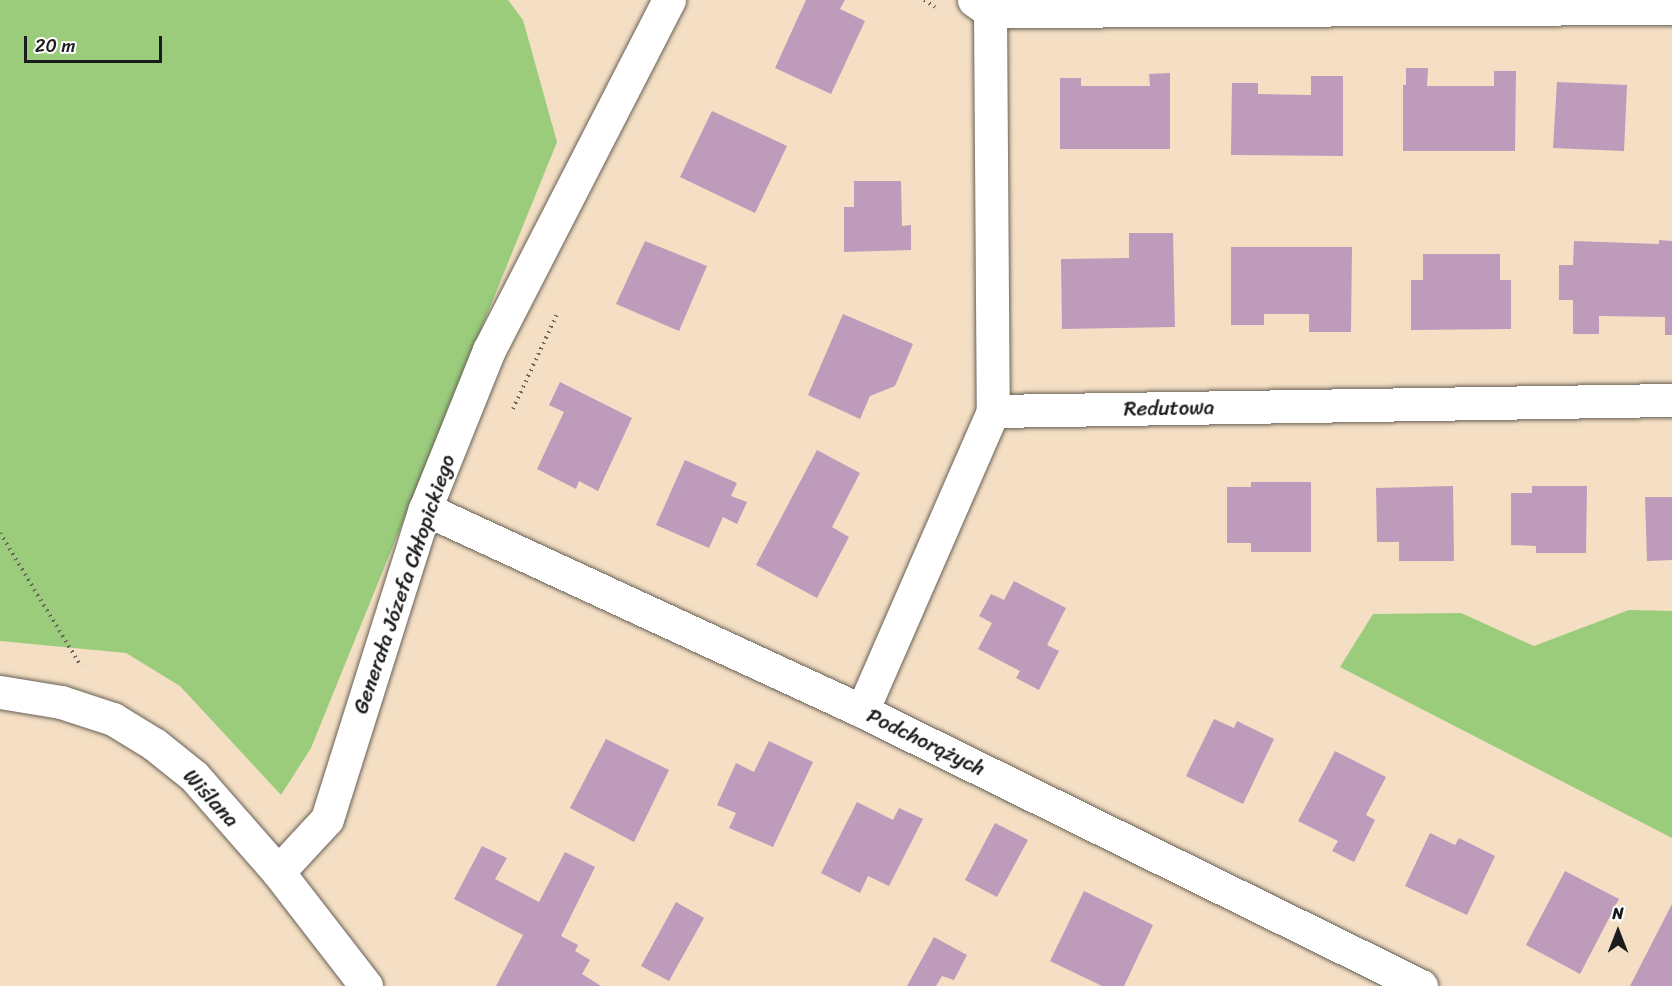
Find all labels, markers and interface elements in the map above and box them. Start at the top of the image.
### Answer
scale bar [27,24,165,62]
text: 20 m [35,30,75,62]
street label: Redutowa [1124,395,1214,421]
street label: Generała Józefa Chłopickiego [348,451,460,717]
street label: Podchorążych [863,703,989,781]
street label: Wiślana [178,764,244,832]
text: N [1612,899,1624,928]
north arrow [1588,902,1648,962]

